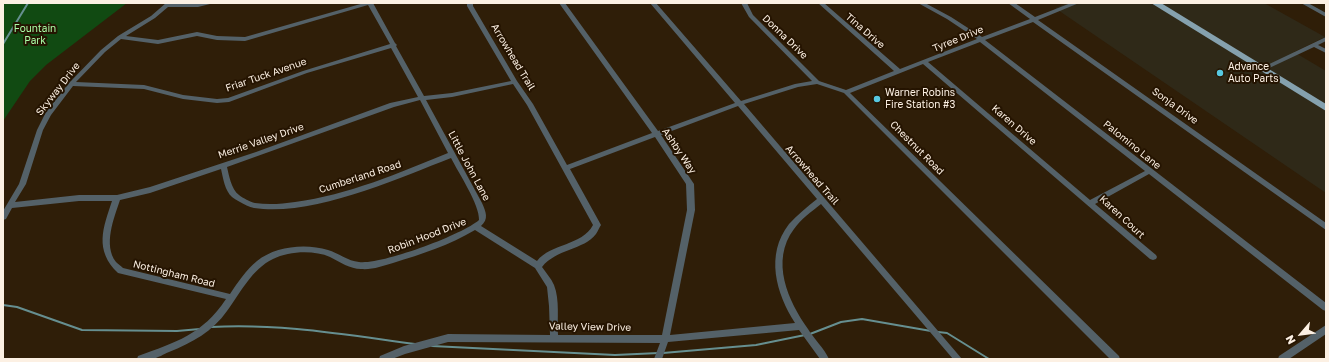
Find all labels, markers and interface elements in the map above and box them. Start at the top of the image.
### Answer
street label: Tina Drive [843,11,887,51]
street label: Donna Drive [760,12,810,62]
street label: Arrowhead Trail [488,22,538,92]
park label: Fountain Park [14,23,56,46]
street label: Tyree Drive [931,23,985,55]
street label: Friar Tuck Avenue [224,56,308,94]
street label: Skyway Drive [34,60,82,118]
place label: Advance Auto Parts [1228,61,1279,84]
marker: Advance Auto Parts [1215,68,1225,78]
street label: Sonja Drive [1150,85,1200,127]
place label: Warner Robins Fire Station #3 [885,87,955,110]
marker: Warner Robins Fire Station #3 [872,94,882,104]
street label: Karen Drive [989,102,1039,148]
street label: Palomino Lane [1101,118,1163,172]
street label: Chestnut Road [888,119,946,177]
street label: Merrie Valley Drive [217,121,305,161]
street label: Ashby Way [659,126,699,176]
street label: Little John Lane [446,129,492,203]
street label: Arrowhead Trail [783,143,841,207]
street label: Cumberland Road [317,158,403,196]
street label: Karen Court [1097,193,1147,241]
street label: Robin Hood Drive [386,215,468,257]
street label: Nottingham Road [132,258,216,290]
north arrow [1281,314,1321,354]
street label: Valley View Drive [549,320,631,334]
text: N [1282,333,1298,347]

